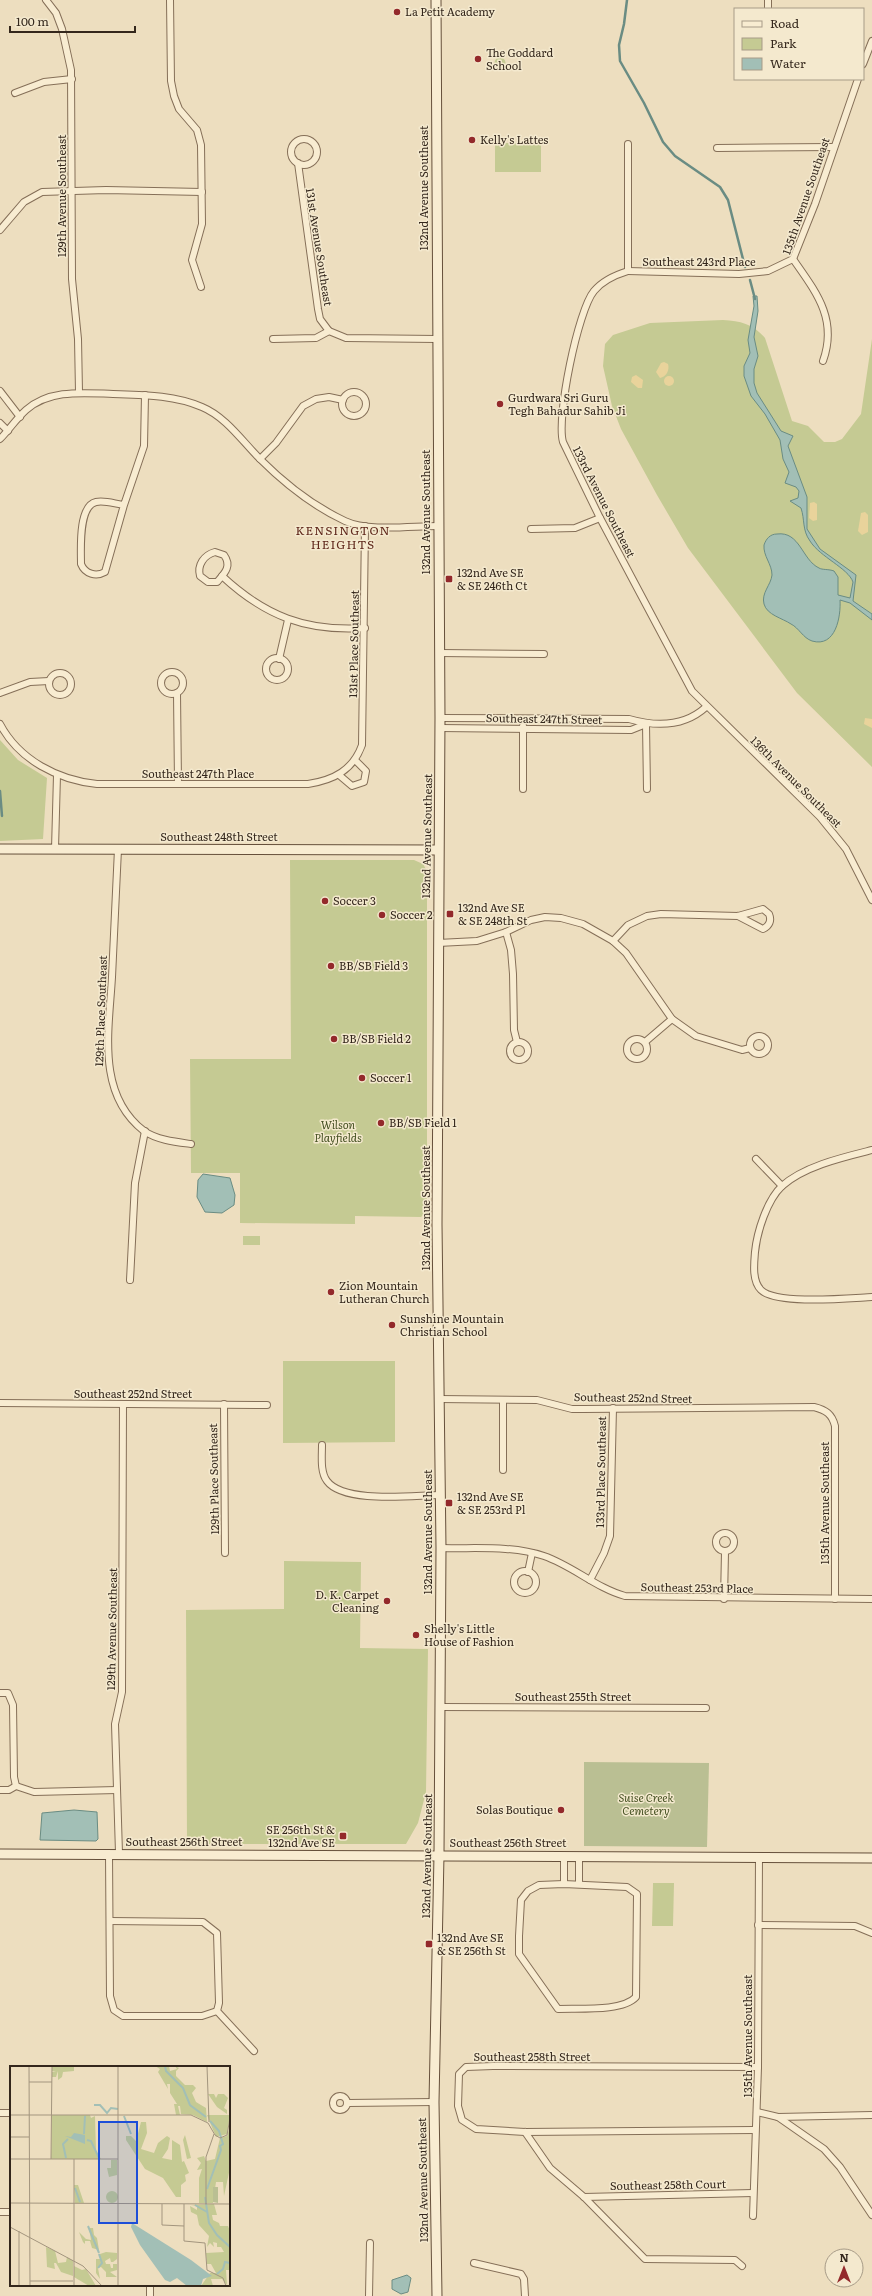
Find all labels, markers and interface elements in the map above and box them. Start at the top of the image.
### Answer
place label: La Petit Academy [405,3,495,19]
marker: La Petit Academy [392,7,402,17]
scale bar [10,8,135,34]
legend [734,8,864,80]
text: 100 m [16,12,49,30]
text: Road [770,14,800,32]
text: Park [770,34,797,52]
place label: The Goddard School [486,44,553,73]
marker: The Goddard School [473,54,483,64]
text: Water [770,54,806,72]
street label: 132nd Avenue Southeast [415,125,431,250]
place label: Kelly's Lattes [480,131,548,147]
street label: 129th Avenue Southeast [53,134,69,257]
street label: 135th Avenue Southeast [777,134,833,256]
marker: Kelly's Lattes [467,135,477,145]
street label: 131st Avenue Southeast [303,187,337,308]
street label: Southeast 243rd Place [642,253,756,269]
place label: Gurdwara Sri Guru Tegh Bahadur Sahib Ji [508,389,626,418]
marker: Gurdwara Sri Guru Tegh Bahadur Sahib Ji [495,399,505,409]
street label: 133rd Avenue Southeast [570,443,640,560]
street label: 132nd Avenue Southeast [417,449,433,574]
district label: KENSINGTON HEIGHTS [295,521,391,553]
place label: 132nd Ave SE & SE 246th Ct [457,564,528,593]
marker: 132nd Ave SE & SE 246th Ct [444,574,454,584]
street label: 131st Place Southeast [344,589,362,698]
street label: Southeast 247th Street [486,709,603,727]
street label: 136th Avenue Southeast [747,732,846,831]
street label: Southeast 247th Place [142,765,254,781]
street label: 132nd Avenue Southeast [417,773,435,899]
street label: Southeast 248th Street [160,828,278,844]
place label: Soccer 3 [333,892,376,908]
marker: Soccer 3 [320,896,330,906]
place label: 132nd Ave SE & SE 248th St [458,899,528,928]
place label: Soccer 2 [390,906,433,922]
marker: 132nd Ave SE & SE 248th St [445,909,455,919]
marker: Soccer 2 [377,910,387,920]
street label: 129th Place Southeast [90,954,110,1067]
place label: BB/SB Field 3 [339,957,408,973]
marker: BB/SB Field 3 [326,961,336,971]
place label: BB/SB Field 2 [342,1030,411,1046]
marker: BB/SB Field 2 [329,1034,339,1044]
place label: Soccer 1 [370,1069,412,1085]
marker: Soccer 1 [357,1073,367,1083]
place label: BB/SB Field 1 [389,1114,457,1130]
park label: Wilson Playfields [314,1116,362,1145]
marker: BB/SB Field 1 [376,1118,386,1128]
street label: 132nd Avenue Southeast [417,1145,433,1270]
place label: Zion Mountain Lutheran Church [339,1277,430,1306]
marker: Zion Mountain Lutheran Church [326,1287,336,1297]
place label: Sunshine Mountain Christian School [400,1310,504,1339]
marker: Sunshine Mountain Christian School [387,1320,397,1330]
street label: Southeast 252nd Street [74,1385,193,1401]
street label: Southeast 252nd Street [574,1388,693,1406]
street label: 133rd Place Southeast [591,1415,609,1528]
street label: 129th Place Southeast [204,1423,222,1535]
street label: 135th Avenue Southeast [816,1441,832,1564]
street label: 132nd Avenue Southeast [419,1469,435,1594]
place label: 132nd Ave SE & SE 253rd Pl [457,1488,526,1517]
marker: 132nd Ave SE & SE 253rd Pl [444,1498,454,1508]
street label: 129th Avenue Southeast [102,1567,120,1690]
street label: Southeast 253rd Place [640,1578,754,1596]
place label: D. K. Carpet Cleaning [316,1586,380,1615]
marker: D. K. Carpet Cleaning [382,1596,392,1606]
place label: Shelly's Little House of Fashion [424,1620,514,1649]
marker: Shelly's Little House of Fashion [411,1630,421,1640]
street label: Southeast 255th Street [515,1688,632,1704]
park label: Suise Creek Cemetery [619,1789,673,1818]
street label: 132nd Avenue Southeast [417,1793,435,1919]
place label: Solas Boutique [476,1801,553,1817]
marker: Solas Boutique [556,1805,566,1815]
place label: SE 256th St & 132nd Ave SE [266,1821,335,1850]
marker: SE 256th St & 132nd Ave SE [338,1831,348,1841]
street label: Southeast 256th Street [126,1833,243,1849]
street label: Southeast 256th Street [450,1834,567,1850]
place label: 132nd Ave SE & SE 256th St [437,1929,506,1958]
marker: 132nd Ave SE & SE 256th St [424,1939,434,1949]
street label: 135th Avenue Southeast [739,1974,755,2097]
street label: Southeast 258th Street [474,2048,591,2064]
inset map [10,2066,230,2286]
street label: 132nd Avenue Southeast [413,2117,431,2243]
street label: Southeast 258th Court [610,2175,727,2193]
north arrow [824,2248,864,2288]
text: N [839,2249,849,2265]

